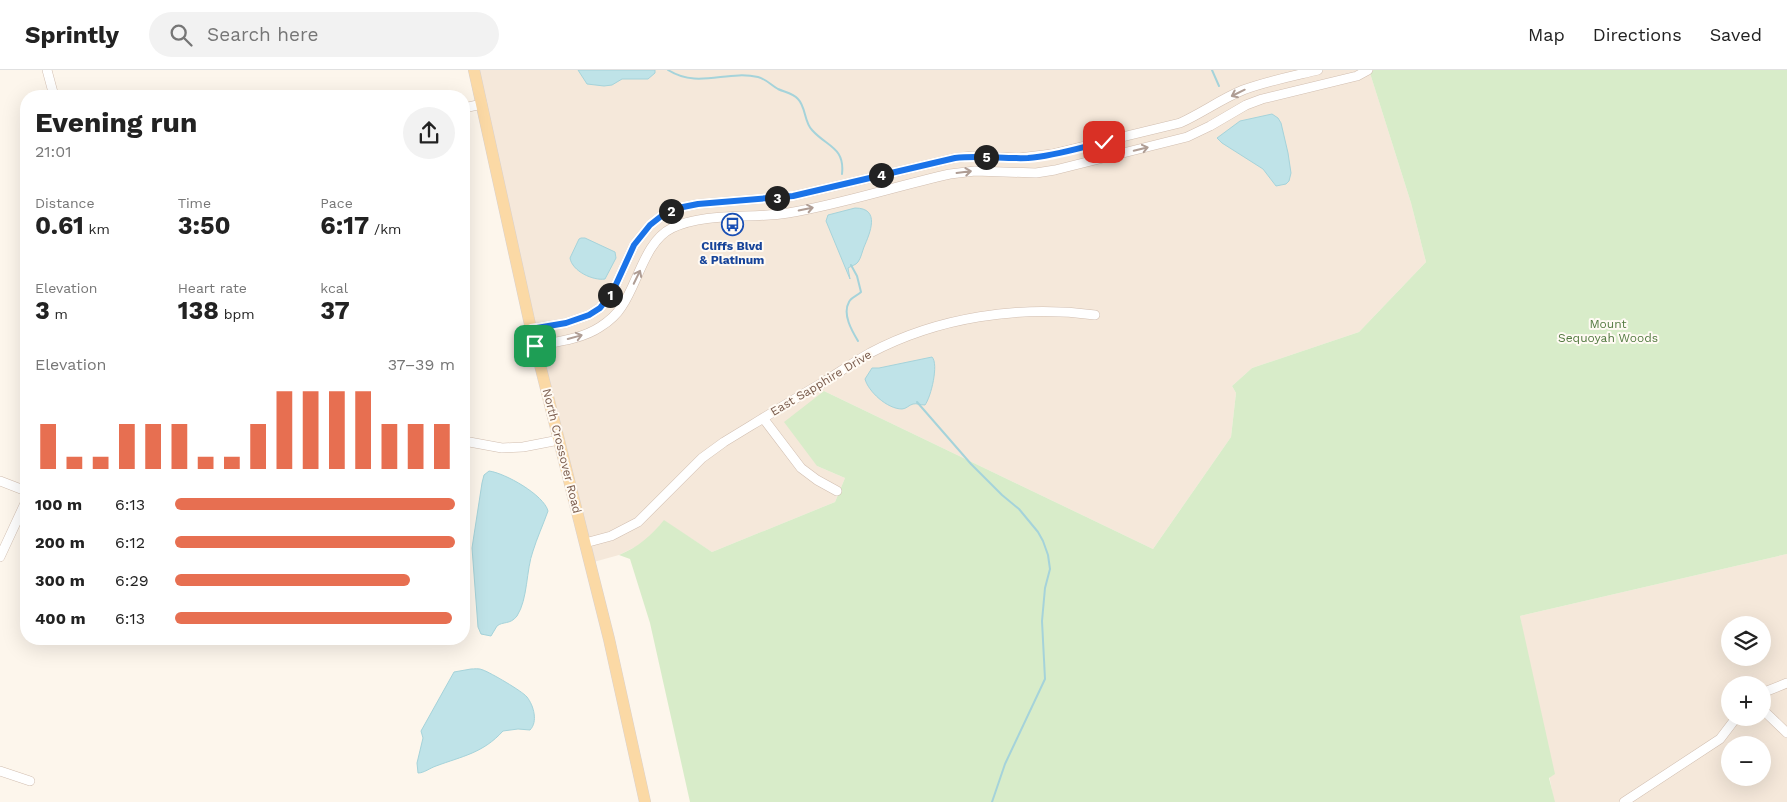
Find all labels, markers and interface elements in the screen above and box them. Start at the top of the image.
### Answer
search box [149,12,499,57]
text: Sprintly [25,21,119,49]
icon: search [167,21,195,49]
text: Search here [207,23,318,46]
text: Map [1528,24,1565,45]
text: Directions [1593,24,1682,45]
text: Saved [1710,24,1762,45]
one-way arrow [1231,89,1246,98]
text: Evening run [35,106,197,139]
button: share [403,107,455,159]
pin [1083,121,1125,163]
icon: check [1090,128,1118,156]
text: 21:01 [35,142,72,161]
pin: 5 [974,144,998,170]
one-way arrow [1133,144,1149,153]
text: 5 [982,149,991,165]
pin: 4 [868,162,894,188]
text: 4 [877,167,886,183]
one-way arrow [956,167,972,177]
pin: 3 [764,186,790,210]
text: 3 [773,190,782,206]
text: Distance [35,195,95,211]
text: Time [178,195,211,211]
text: Pace [320,195,353,211]
pin: 2 [658,198,684,224]
text: 2 [667,203,676,219]
one-way arrow [798,204,814,213]
text: 0.61 [35,211,84,240]
text: 3:50 [178,211,231,240]
text: 6:17 [320,211,369,240]
bus stop icon: Cliffs Blvd & Platinum [720,213,744,237]
text: km [84,221,110,237]
text: /km [369,221,401,237]
place label: Cliffs Blvd & Platinum [700,239,764,267]
one-way arrow [633,270,642,285]
text: Elevation [35,280,98,296]
text: Heart rate [178,280,247,296]
text: kcal [320,280,348,296]
pin: 1 [598,282,622,308]
text: 1 [607,287,614,303]
text: 3 [35,296,50,325]
text: 138 [178,296,219,325]
text: 37 [320,296,350,325]
text: m [50,306,68,322]
text: bpm [219,306,255,322]
park label: Mount Sequoyah Woods [1558,317,1658,345]
pin [514,325,556,367]
one-way arrow [567,331,583,341]
icon: arrive [521,332,549,360]
street label: East Sapphire Drive [768,347,874,419]
text: Elevation [35,355,106,374]
text: 37–39 m [388,355,455,374]
street label: North Crossover Road [540,387,584,515]
text: 100 m [35,495,82,514]
text: 6:13 [115,495,145,514]
text: 200 m [35,533,85,552]
text: 6:12 [115,533,145,552]
text: 300 m [35,571,85,590]
text: 6:29 [115,571,149,590]
text: 400 m [35,609,86,628]
text: 6:13 [115,609,145,628]
map controls [1721,616,1771,786]
button: layers [1721,616,1771,666]
button: + [1721,676,1771,726]
button: − [1721,736,1771,786]

